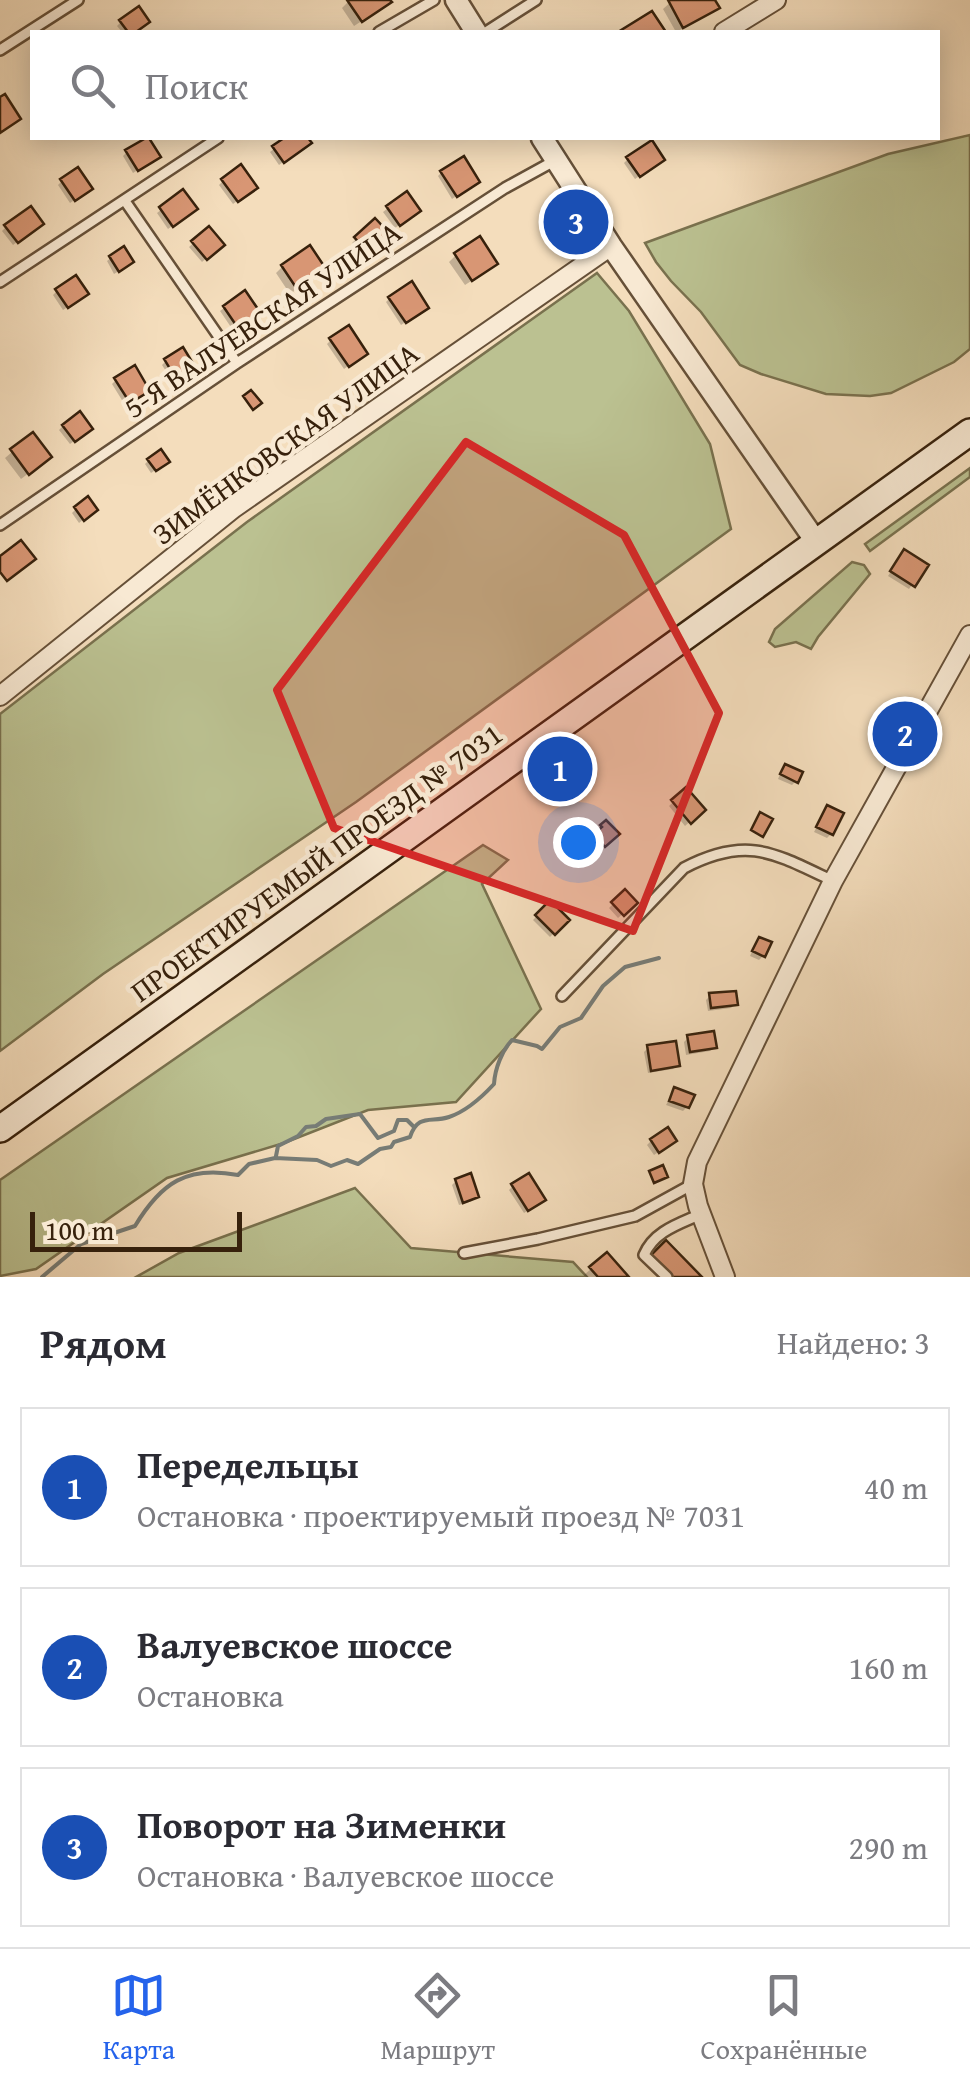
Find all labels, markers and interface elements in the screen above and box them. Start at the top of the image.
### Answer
search box [30,30,940,140]
text: Поиск [145,57,248,113]
icon: search [65,58,120,113]
pin: 3 [544,184,608,260]
street label: 5-Я ВАЛУЕВСКАЯ УЛИЦА [115,210,409,428]
street label: ЗИМЁНКОВСКАЯ УЛИЦА [143,331,427,555]
pin: 2 [872,696,938,772]
street label: ПРОЕКТИРУЕМЫЙ ПРОЕЗД № 7031 [121,712,511,1012]
pin: 1 [528,732,592,806]
your location [553,817,604,868]
scale bar [30,1207,242,1252]
text: 100 m [45,1209,114,1250]
text: Рядом [40,1312,167,1373]
text: Найдено: 3 [777,1319,930,1366]
text: Передельцы [137,1436,359,1492]
text: 1 [66,1464,83,1511]
text: 40 m [864,1464,928,1511]
text: Остановка · проектируемый проезд № 7031 [137,1492,745,1539]
text: Валуевское шоссе [137,1616,452,1672]
text: 2 [66,1644,83,1691]
text: 160 m [849,1644,928,1691]
text: Остановка [137,1672,284,1719]
text: Поворот на Зименки [137,1796,506,1852]
text: 3 [66,1824,83,1871]
text: 290 m [849,1824,928,1871]
text: Остановка · Валуевское шоссе [137,1852,554,1899]
tab: Карта [103,1968,175,2069]
tab: Маршрут [381,1968,495,2069]
tab: Сохранённые [700,1968,867,2069]

